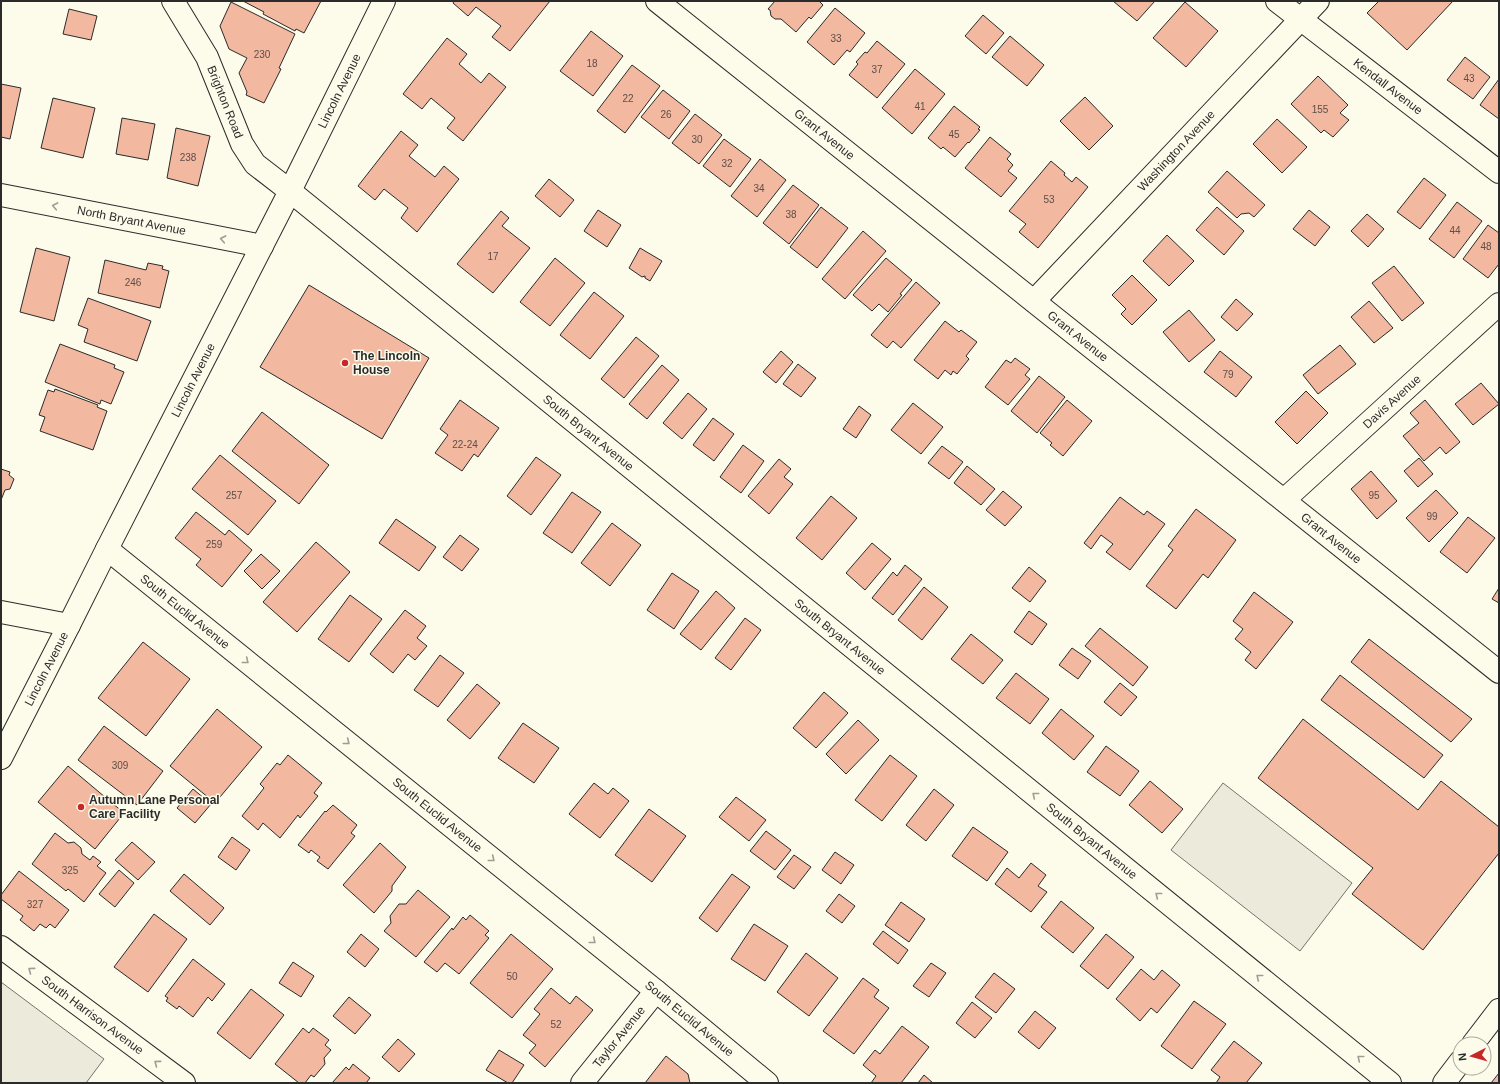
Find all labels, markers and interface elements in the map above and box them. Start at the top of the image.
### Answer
house number: 33 [830,33,842,44]
house number: 230 [254,49,271,60]
street label: Lincoln Avenue [315,51,364,131]
street label: Kendall Avenue [1351,55,1425,118]
house number: 18 [586,58,598,69]
street label: Brighton Road [204,64,246,140]
house number: 37 [871,64,883,75]
house number: 43 [1463,73,1475,84]
house number: 22 [622,93,634,104]
house number: 41 [914,101,926,112]
house number: 155 [1312,104,1329,115]
street label: Grant Avenue [791,106,858,163]
street label: Washington Avenue [1135,107,1218,194]
house number: 26 [660,109,672,120]
house number: 45 [948,129,960,140]
house number: 30 [691,134,703,145]
house number: 238 [180,152,197,163]
house number: 32 [721,158,733,169]
house number: 34 [753,183,765,194]
house number: 53 [1043,194,1055,205]
one-way arrow [51,202,58,211]
street label: North Bryant Avenue [76,203,187,238]
house number: 38 [785,209,797,220]
house number: 44 [1449,225,1461,236]
one-way arrow [220,235,226,244]
house number: 48 [1480,241,1492,252]
house number: 17 [487,251,499,262]
house number: 246 [125,277,142,288]
street label: Grant Avenue [1045,308,1111,365]
street label: Lincoln Avenue [169,340,218,420]
place label: The Lincoln House [353,349,420,377]
marker: The Lincoln House [340,358,350,368]
house number: 79 [1222,369,1234,380]
street label: Davis Avenue [1360,372,1424,431]
street label: South Bryant Avenue [540,392,637,474]
house number: 22-24 [452,439,478,450]
house number: 257 [226,490,243,501]
house number: 95 [1368,490,1380,501]
street label: Grant Avenue [1298,510,1364,567]
house number: 99 [1426,511,1438,522]
house number: 259 [206,539,223,550]
street label: South Euclid Avenue [137,572,233,652]
street label: South Bryant Avenue [792,596,888,678]
street label: Lincoln Avenue [22,629,71,708]
one-way arrow [241,656,248,663]
one-way arrow [343,738,350,745]
house number: 309 [112,760,129,771]
street label: South Euclid Avenue [390,775,485,855]
place label: Autumn Lane Personal Care Facility [89,793,220,821]
one-way arrow [1033,793,1040,800]
street label: South Bryant Avenue [1043,800,1140,882]
marker: Autumn Lane Personal Care Facility [76,802,86,812]
one-way arrow [488,854,495,861]
house number: 325 [62,865,79,876]
one-way arrow [1155,892,1163,899]
house number: 327 [27,899,44,910]
one-way arrow [589,936,596,943]
one-way arrow [29,967,36,974]
house number: 50 [506,971,518,982]
street label: South Harrison Avenue [39,973,146,1058]
one-way arrow [1257,974,1264,981]
street label: South Euclid Avenue [642,978,737,1059]
street label: Taylor Avenue [590,1003,648,1071]
house number: 52 [550,1019,562,1030]
north arrow [1452,1036,1492,1076]
text: N [1456,1052,1468,1062]
one-way arrow [1358,1056,1365,1063]
one-way arrow [154,1061,161,1068]

